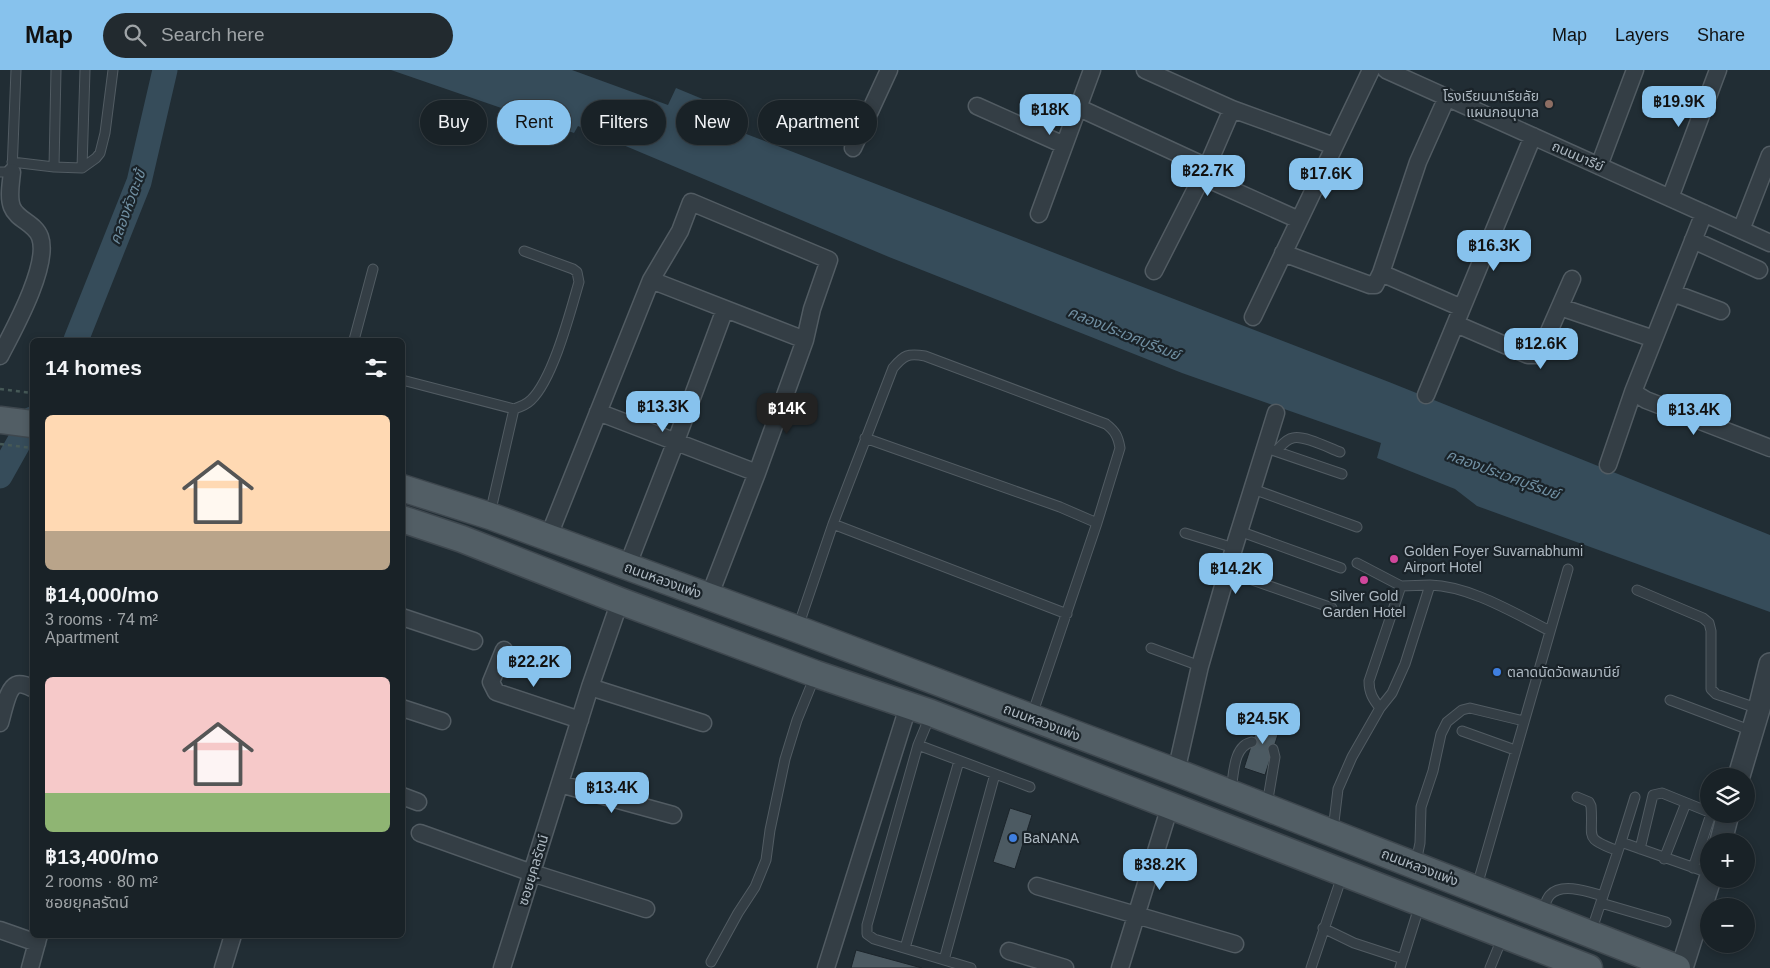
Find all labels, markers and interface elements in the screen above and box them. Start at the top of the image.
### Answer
search box [103,13,453,58]
text: Map [25,21,73,48]
icon: search [121,21,149,49]
text: Search here [161,24,265,45]
text: Map [1552,25,1587,45]
text: Layers [1615,25,1669,45]
text: Share [1697,25,1745,45]
pin: ฿19.9K [1638,85,1720,128]
place label: โรงเรียนมาเรียลัย แผนกอนุบาล [1443,88,1539,121]
pin: ฿18K [1020,93,1080,136]
text: ฿19.9K [1653,93,1705,110]
marker: โรงเรียนมาเรียลัย แผนกอนุบาล [1543,98,1555,110]
chip: Buy [420,100,487,145]
chip: Rent [497,100,571,145]
chip: Filters [581,100,666,145]
chip: New [676,100,748,145]
chip: Apartment [758,100,877,145]
text: ฿18K [1031,101,1069,118]
street label: ถนนมารีย์ [1550,138,1606,175]
pin: ฿22.7K [1167,154,1249,197]
pin: ฿17.6K [1285,158,1367,200]
text: ฿22.7K [1182,162,1234,179]
text: ฿17.6K [1300,165,1352,182]
water label: คลองหัวตะเข้ [106,166,149,246]
pin: ฿16.3K [1453,230,1535,272]
text: ฿16.3K [1468,237,1520,254]
water label: คลองประเวศบุรีรมย์ [1065,303,1185,365]
pin: ฿12.6K [1500,328,1582,370]
text: ฿12.6K [1515,335,1567,352]
icon: filters [362,354,390,382]
text: 14 homes [45,356,142,379]
pin: ฿13.3K [622,390,704,433]
pin: ฿14K [757,392,817,435]
pin: ฿13.4K [1653,394,1735,436]
text: ฿13.3K [637,398,689,415]
text: ฿14K [768,400,806,417]
text: ฿13.4K [1668,401,1720,418]
water label: คลองประเวศบุรีรมย์ [1444,446,1565,504]
icon: home [173,447,263,537]
place label: Golden Foyer Suvarnabhumi Airport Hotel [1404,543,1583,575]
pin: ฿14.2K [1195,552,1277,595]
marker: Golden Foyer Suvarnabhumi Airport Hotel [1388,553,1400,565]
street label: ถนนหลวงแพ่ง [622,559,704,601]
text: ฿14.2K [1210,560,1262,577]
marker: Silver Gold Garden Hotel [1358,574,1370,586]
text: ฿14,000/mo [45,583,159,606]
place label: Silver Gold Garden Hotel [1322,588,1406,620]
text: 3 rooms · 74 m² [45,611,158,628]
text: Apartment [45,629,119,646]
pin: ฿22.2K [493,646,575,688]
text: ฿22.2K [508,653,560,670]
place label: ตลาดนัดวัดพลมานีย์ [1507,664,1620,680]
marker: ตลาดนัดวัดพลมานีย์ [1491,666,1503,678]
street label: ถนนหลวงแพ่ง [1001,700,1083,744]
pin: ฿24.5K [1222,702,1304,745]
icon: home [173,709,263,799]
text: ฿24.5K [1237,710,1289,727]
map controls [1700,768,1755,953]
button: layers [1700,768,1755,823]
pin: ฿13.4K [571,772,653,814]
text: ฿13.4K [586,779,638,796]
place label: BaNANA [1023,830,1080,846]
marker: BaNANA [1007,832,1019,844]
street label: ซอยยุคลรัตน์ [515,833,552,908]
button: + [1700,833,1755,888]
text: ฿13,400/mo [45,845,159,868]
street label: ถนนหลวงแพ่ง [1379,845,1461,889]
pin: ฿38.2K [1119,848,1201,891]
text: ฿38.2K [1134,856,1186,873]
text: 2 rooms · 80 m² [45,873,158,890]
text: ซอยยุคลรัตน์ [45,894,129,911]
button: − [1700,898,1755,953]

